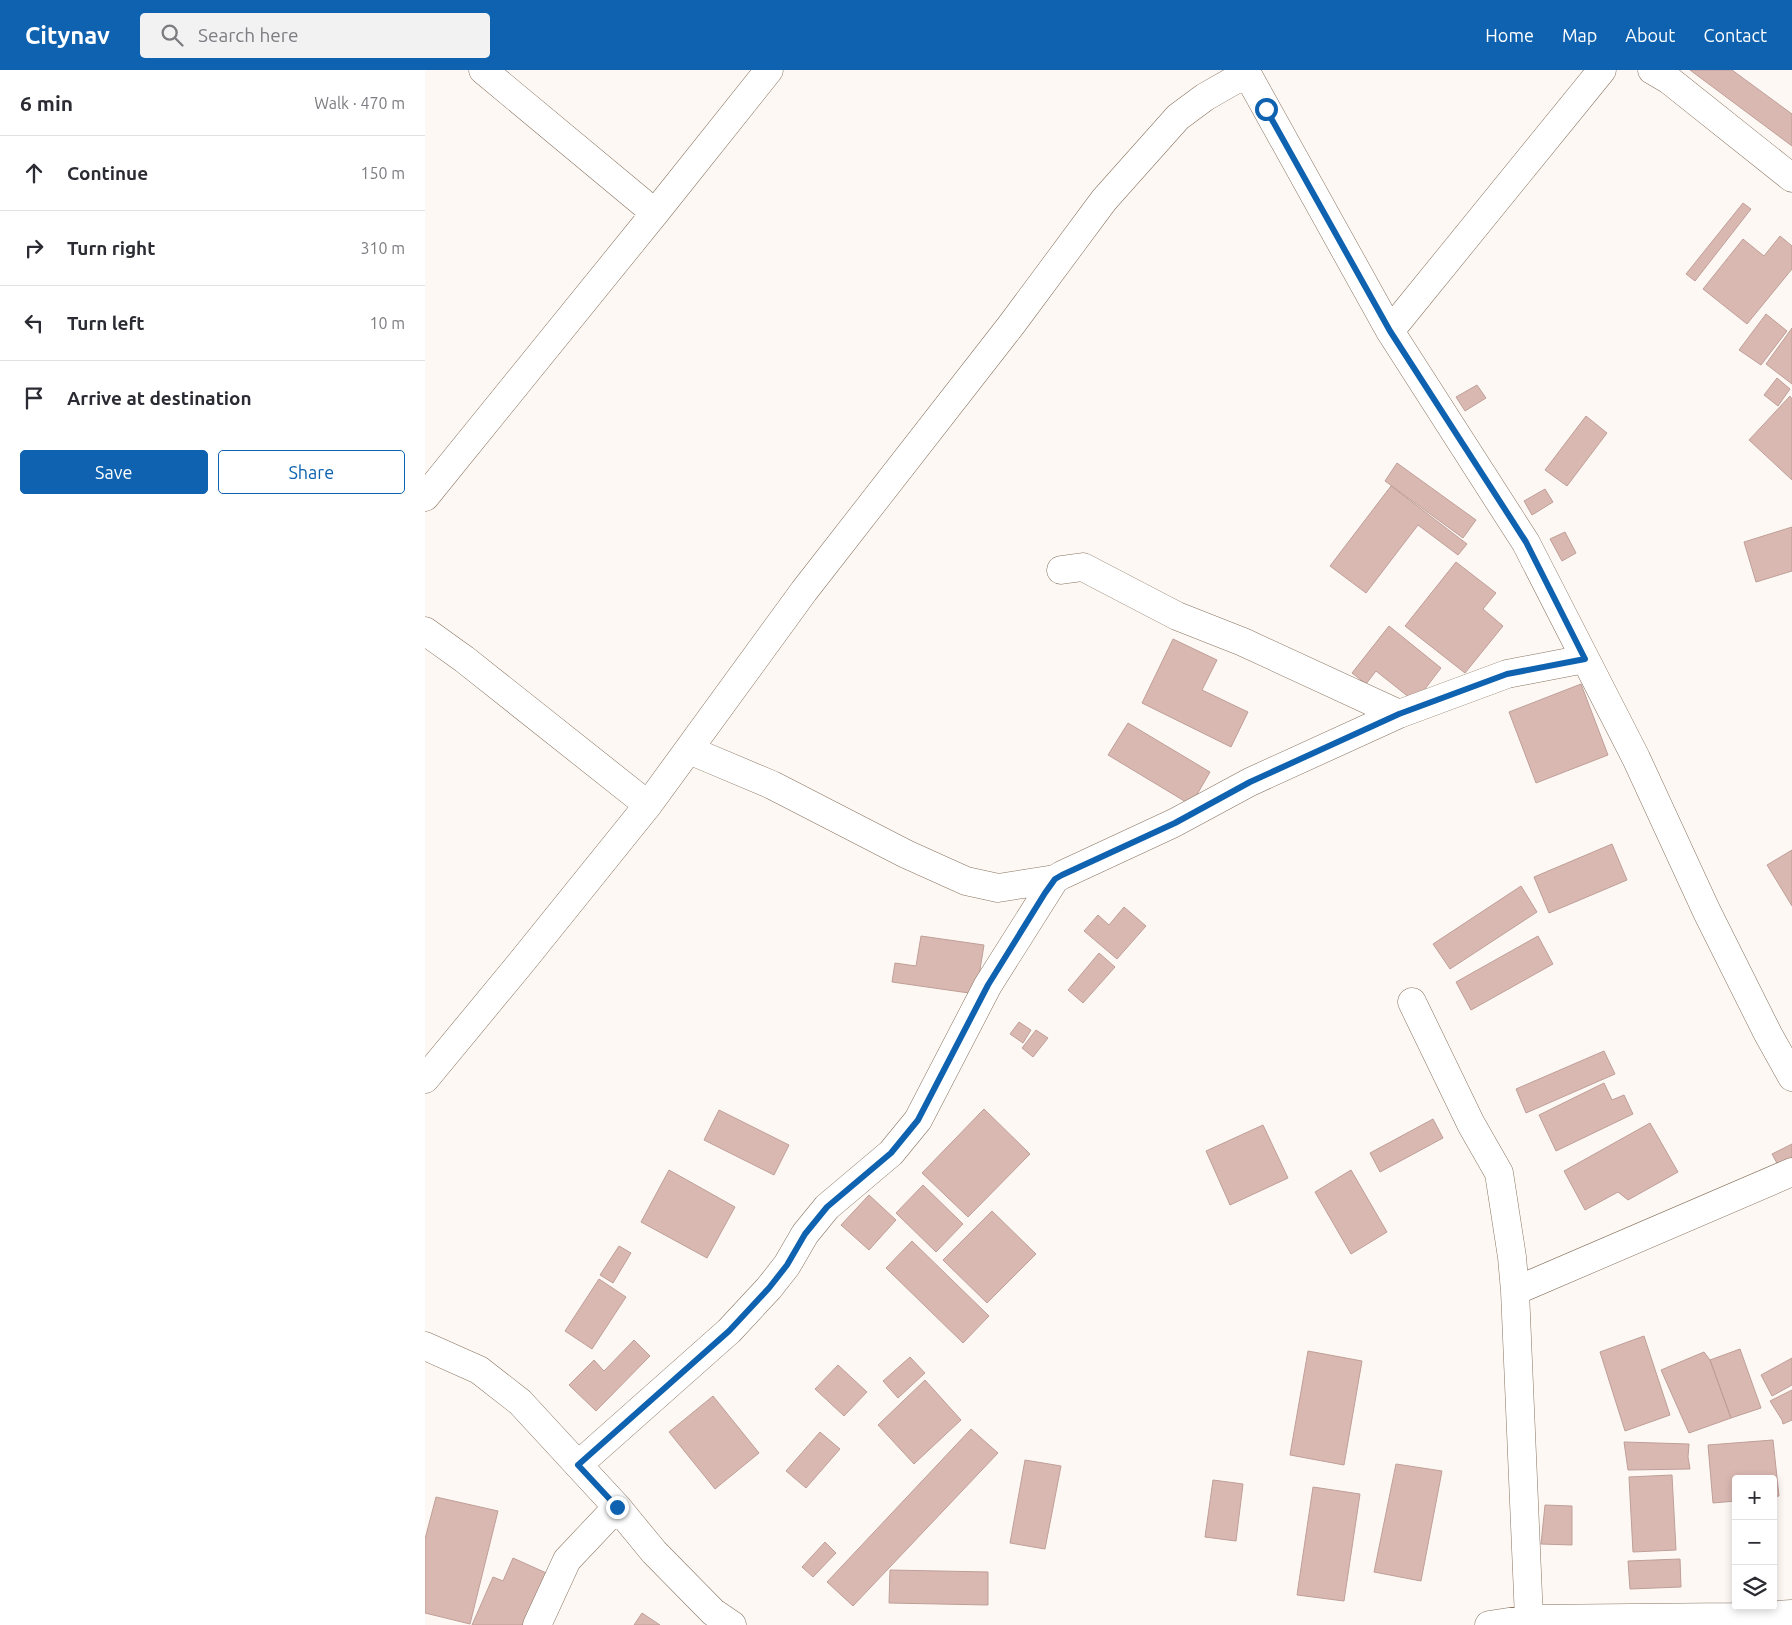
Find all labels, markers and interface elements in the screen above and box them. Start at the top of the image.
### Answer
search box [140,13,490,58]
icon: search [158,21,186,49]
text: Citynav [25,22,110,49]
text: Search here [198,24,298,46]
text: Home [1485,25,1534,45]
text: Map [1562,25,1597,45]
text: About [1625,25,1675,45]
text: Contact [1703,25,1767,45]
text: 6 min [20,91,73,115]
text: Walk · 470 m [314,94,405,112]
route start [1255,98,1278,121]
icon: ahead [20,159,48,187]
text: Continue [67,162,148,184]
text: 150 m [360,164,405,182]
icon: right [20,234,48,262]
text: Turn right [67,237,155,259]
text: 310 m [360,239,405,257]
icon: left [20,309,48,337]
text: Turn left [67,312,145,334]
text: 10 m [369,314,405,332]
icon: arrive [20,384,48,412]
text: Arrive at destination [67,387,252,409]
button: Save [20,450,208,494]
button: Share [218,450,405,494]
map controls [1732,1475,1777,1610]
button: + [1732,1475,1777,1520]
route end [606,1496,629,1519]
button: − [1732,1520,1777,1565]
button: layers [1732,1565,1777,1610]

